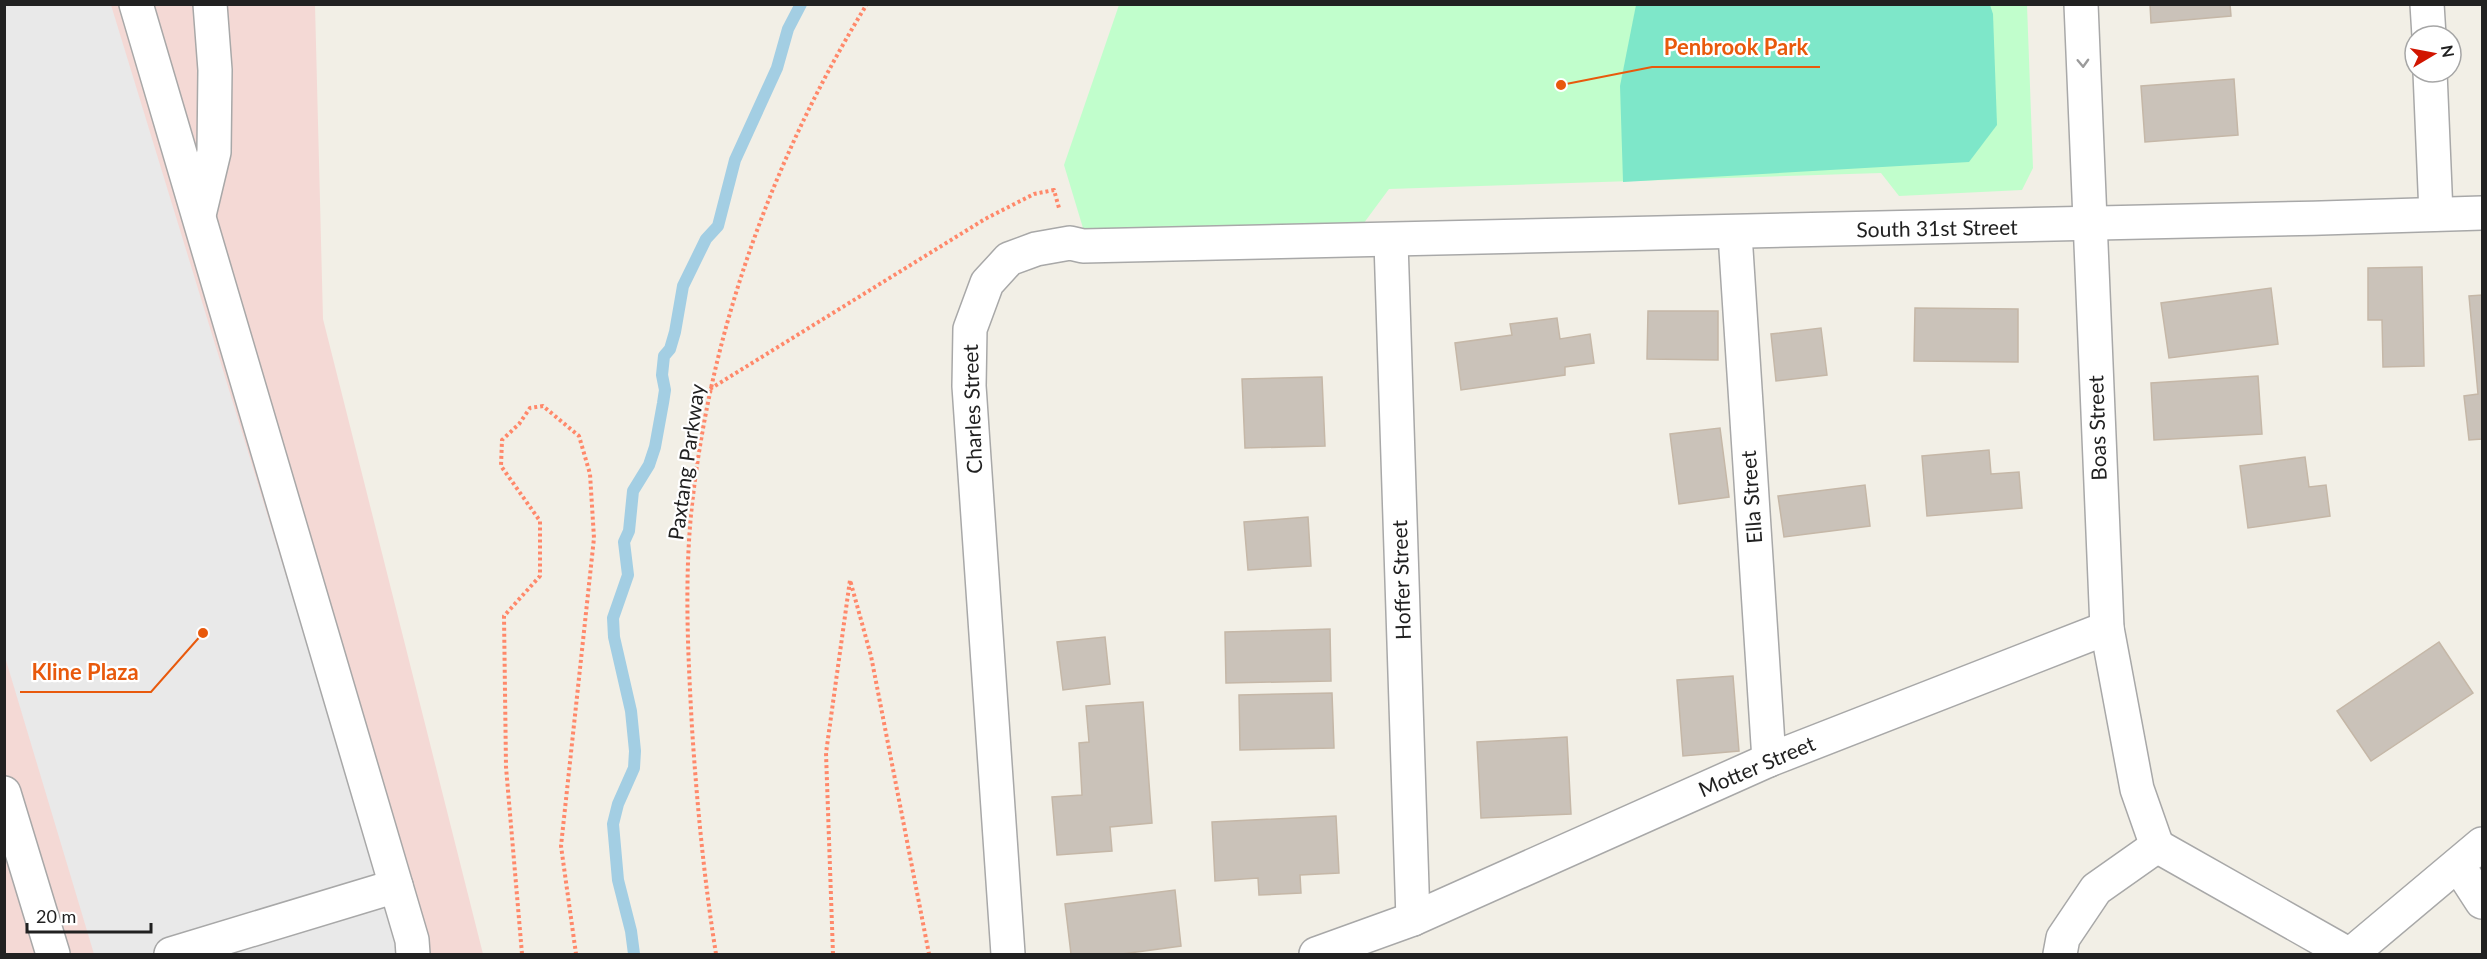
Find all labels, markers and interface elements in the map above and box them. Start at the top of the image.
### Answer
north arrow [2403,24,2463,84]
callout: Penbrook Park [1652,27,1820,67]
text: Penbrook Park [1664,33,1808,60]
text: N [2438,44,2459,59]
one-way arrow [2077,58,2090,67]
street label: South 31st Street [1856,214,2018,241]
street label: Charles Street [957,343,986,474]
street label: Boas Street [2082,374,2111,481]
street label: Paxtang Parkway [662,382,709,542]
street label: Ella Street [1735,449,1766,544]
street label: Hoffer Street [1386,519,1415,640]
callout: Kline Plaza [20,652,151,692]
text: Kline Plaza [31,658,139,685]
street label: Motter Street [1694,730,1819,801]
scale bar [27,896,152,934]
text: 20 m [36,905,76,927]

